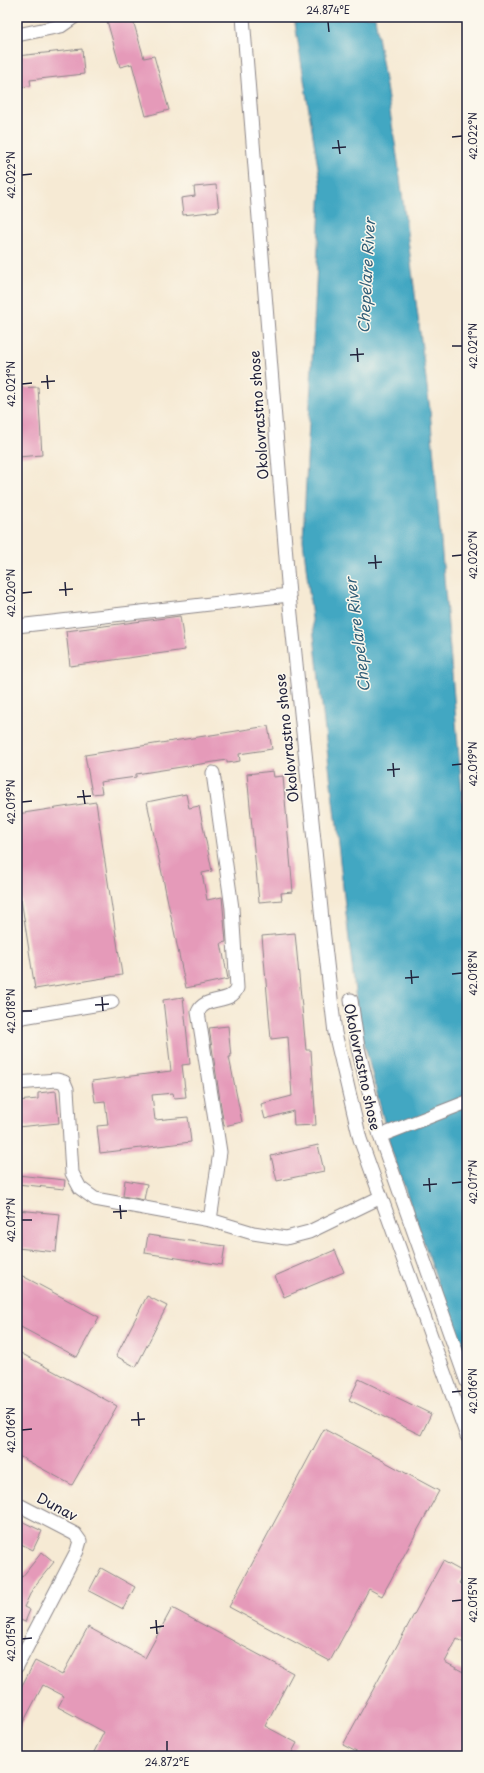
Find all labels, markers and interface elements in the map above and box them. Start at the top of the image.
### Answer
text: 24.874°E [306,2,350,17]
text: 42.022°N [465,112,480,160]
text: 42.022°N [3,151,18,199]
water label: Chepelare River [351,216,380,334]
text: 42.021°N [465,323,480,369]
street label: Okolovrastno shose [244,350,273,480]
text: 42.021°N [3,361,18,407]
text: 42.020°N [465,531,480,579]
text: 42.020°N [3,569,18,617]
water label: Chepelare River [338,575,375,694]
street label: Okolovrastno shose [269,673,304,803]
text: 42.019°N [465,741,480,787]
text: 42.019°N [3,779,18,825]
text: 42.018°N [465,950,480,996]
text: 42.018°N [3,988,18,1034]
street label: Okolovrastno shose [339,1001,386,1132]
text: 42.017°N [465,1160,480,1204]
text: 42.017°N [3,1198,18,1242]
text: 42.016°N [465,1368,480,1414]
text: 42.016°N [3,1407,18,1453]
street label: Dunav [33,1487,81,1526]
text: 42.015°N [465,1577,480,1623]
text: 42.015°N [3,1616,18,1662]
text: 24.872°E [145,1754,189,1769]

